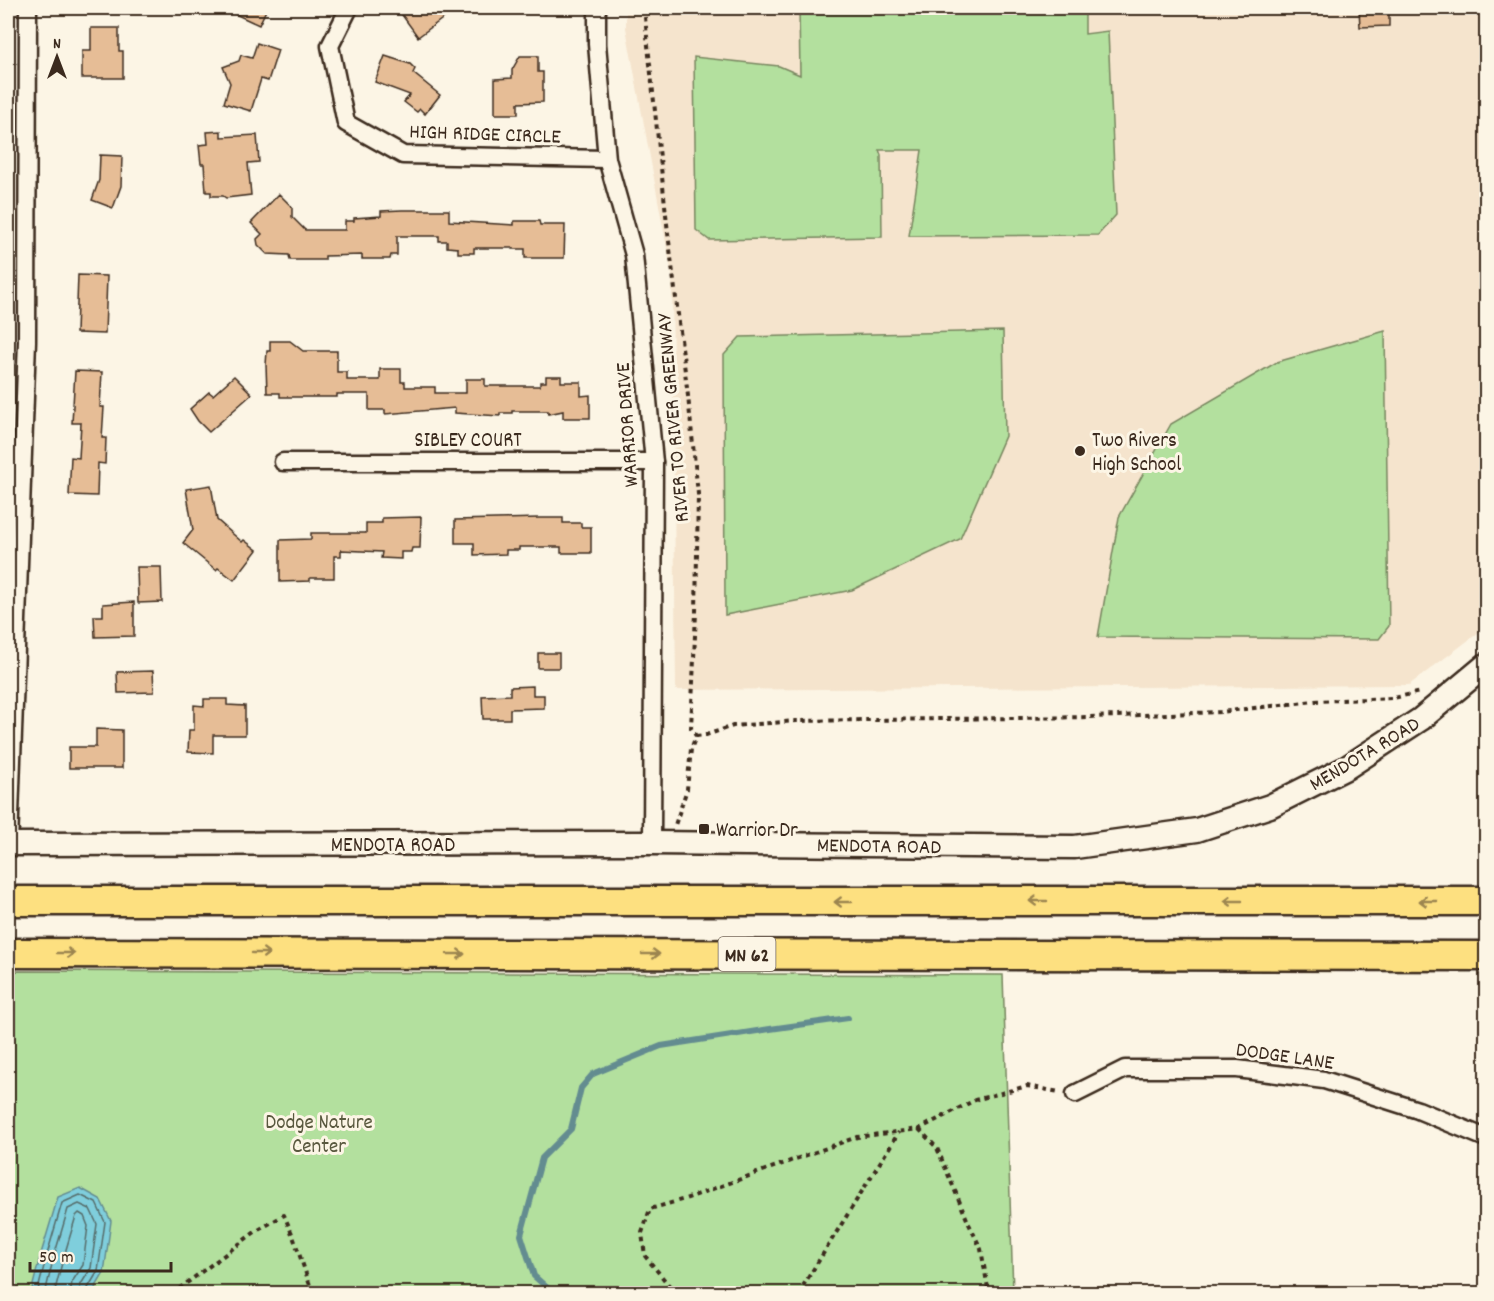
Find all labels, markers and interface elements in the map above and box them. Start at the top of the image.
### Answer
north arrow [27,27,87,87]
text: N [53,33,61,56]
street label: HIGH RIDGE CIRCLE [409,118,562,154]
street label: RIVER TO RIVER GREENWAY [651,311,699,523]
street label: WARRIOR DRIVE [610,361,648,488]
street label: SIBLEY COURT [414,427,522,457]
place label: Two Rivers High School [1092,427,1181,481]
marker: Two Rivers High School [1073,444,1087,458]
street label: MENDOTA ROAD [1305,711,1427,800]
place label: Warrior Dr [716,817,798,847]
marker: Warrior Dr [697,822,711,836]
street label: MENDOTA ROAD [331,832,455,862]
street label: MENDOTA ROAD [817,832,942,864]
one-way arrow [1029,895,1049,907]
one-way arrow [1224,895,1244,907]
one-way arrow [1419,895,1439,907]
one-way arrow [834,896,854,908]
road number: MN 62 [718,937,776,971]
one-way arrow [55,947,75,959]
one-way arrow [250,947,270,959]
one-way arrow [445,948,465,960]
one-way arrow [640,948,660,960]
street label: DODGE LANE [1234,1036,1336,1080]
park label: Dodge Nature Center [265,1109,373,1163]
scale bar [30,1235,171,1273]
text: 50 m [39,1246,74,1271]

